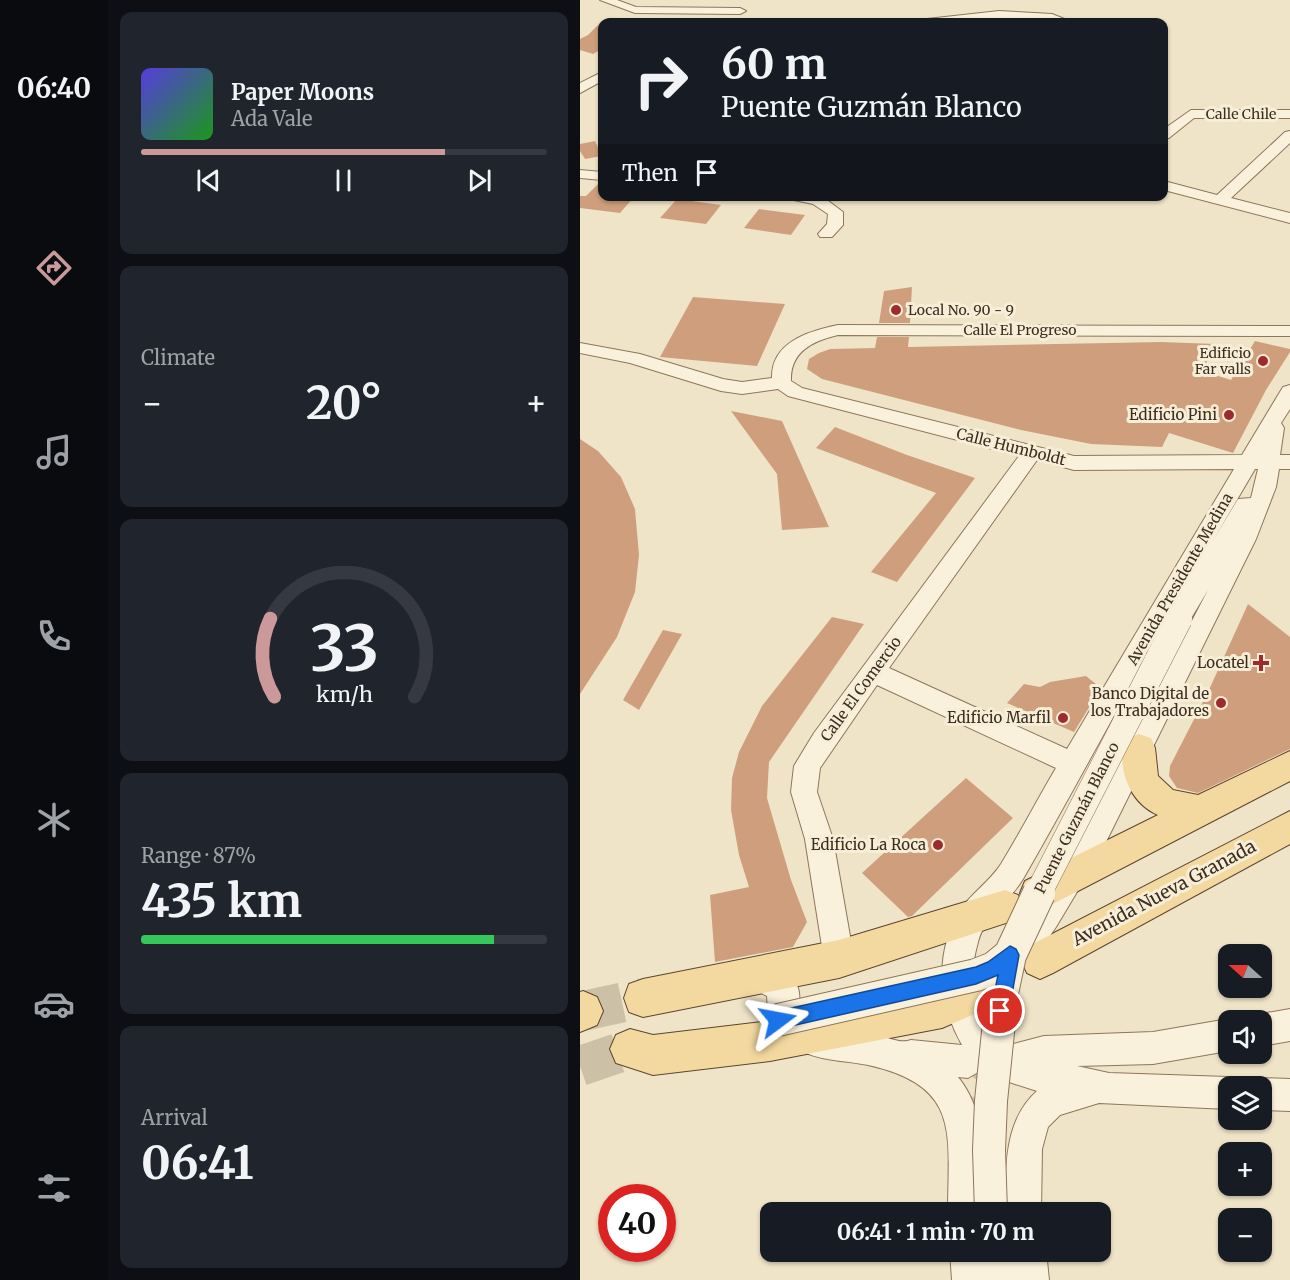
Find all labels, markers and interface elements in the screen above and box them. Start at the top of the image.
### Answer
text: 60 m [721,38,827,90]
icon: right [622,42,700,120]
text: 06:40 [17,71,91,105]
text: Paper Moons [231,78,374,106]
text: Puente Guzmán Blanco [721,90,1022,124]
street label: Calle Chile [1206,105,1276,123]
text: Ada Vale [231,106,312,131]
icon: arrive [690,156,723,189]
text: Then [622,159,678,187]
icon: previous [192,164,225,197]
icon: pause [327,164,360,197]
icon: next [463,164,496,197]
icon: directions [33,247,75,289]
place label: Local No. 90 - 9 [908,301,1014,319]
marker: Local No. 90 - 9 [889,303,903,317]
street label: Calle El Progreso [964,321,1077,339]
place label: Edificio Far valls [1195,344,1251,378]
text: Climate [141,345,215,370]
marker: Edificio Far valls [1256,354,1270,368]
text: 20° [306,375,382,431]
text: − [141,383,163,424]
text: + [525,383,547,424]
place label: Edificio Pini [1129,405,1217,424]
marker: Edificio Pini [1222,408,1236,422]
street label: Calle Humboldt [954,424,1068,469]
icon: music [33,431,75,473]
street label: Avenida Presidente Medina [1122,489,1237,669]
text: 33 [310,610,378,688]
icon: phone [33,615,75,657]
street label: Calle El Comercio [816,632,905,745]
place label: Locatel [1197,653,1249,672]
marker: Locatel [1254,656,1268,670]
text: km/h [316,681,372,708]
place label: Banco Digital de los Trabajadores [1091,684,1209,720]
marker: Banco Digital de los Trabajadores [1214,696,1228,710]
place label: Edificio Marfil [947,708,1051,727]
marker: Edificio Marfil [1056,711,1070,725]
street label: Puente Guzmán Blanco [1030,739,1123,897]
icon: climate [33,799,75,841]
street label: Avenida Nueva Granada [1067,834,1260,951]
place label: Edificio La Roca [811,835,926,854]
marker: Edificio La Roca [931,838,945,852]
text: Range · 87% [141,843,256,868]
text: 435 km [141,873,302,929]
north arrow [1218,944,1272,998]
map controls [1218,944,1272,1262]
icon: car [33,983,75,1025]
pin [974,985,1025,1036]
position arrow [746,988,810,1052]
icon: arrive [983,994,1016,1027]
button: sound [1218,1010,1272,1064]
button: layers [1218,1076,1272,1130]
text: Arrival [141,1105,208,1130]
text: 06:41 [141,1135,254,1191]
button: + [1218,1142,1272,1196]
icon: filters [33,1167,75,1209]
speed limit sign: 40 [598,1184,676,1262]
button: − [1218,1208,1272,1262]
text: 06:41 · 1 min · 70 m [837,1218,1034,1246]

